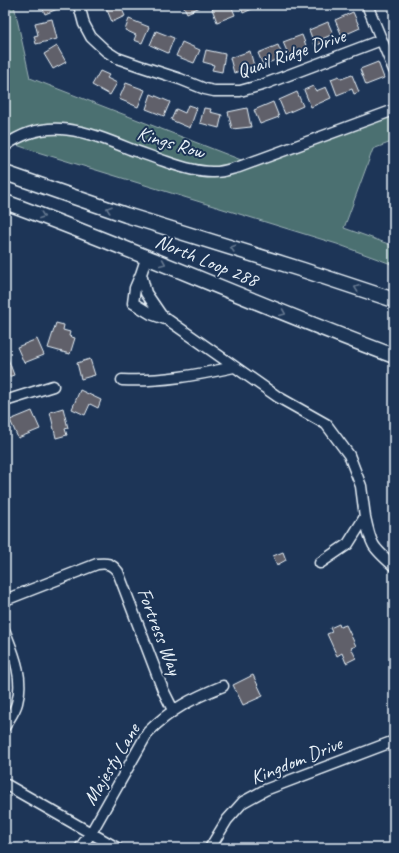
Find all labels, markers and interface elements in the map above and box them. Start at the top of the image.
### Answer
street label: Quail Ridge Drive [234,23,350,84]
street label: Kings Row [134,120,209,165]
one-way arrow [106,206,113,214]
one-way arrow [38,211,45,219]
street label: North Loop 288 [152,228,264,293]
one-way arrow [230,244,237,253]
one-way arrow [159,258,166,266]
one-way arrow [354,284,361,292]
one-way arrow [279,308,286,316]
street label: Fortress Way [132,584,188,680]
street label: Majesty Lane [77,718,146,810]
street label: Kingdom Drive [247,730,347,790]

